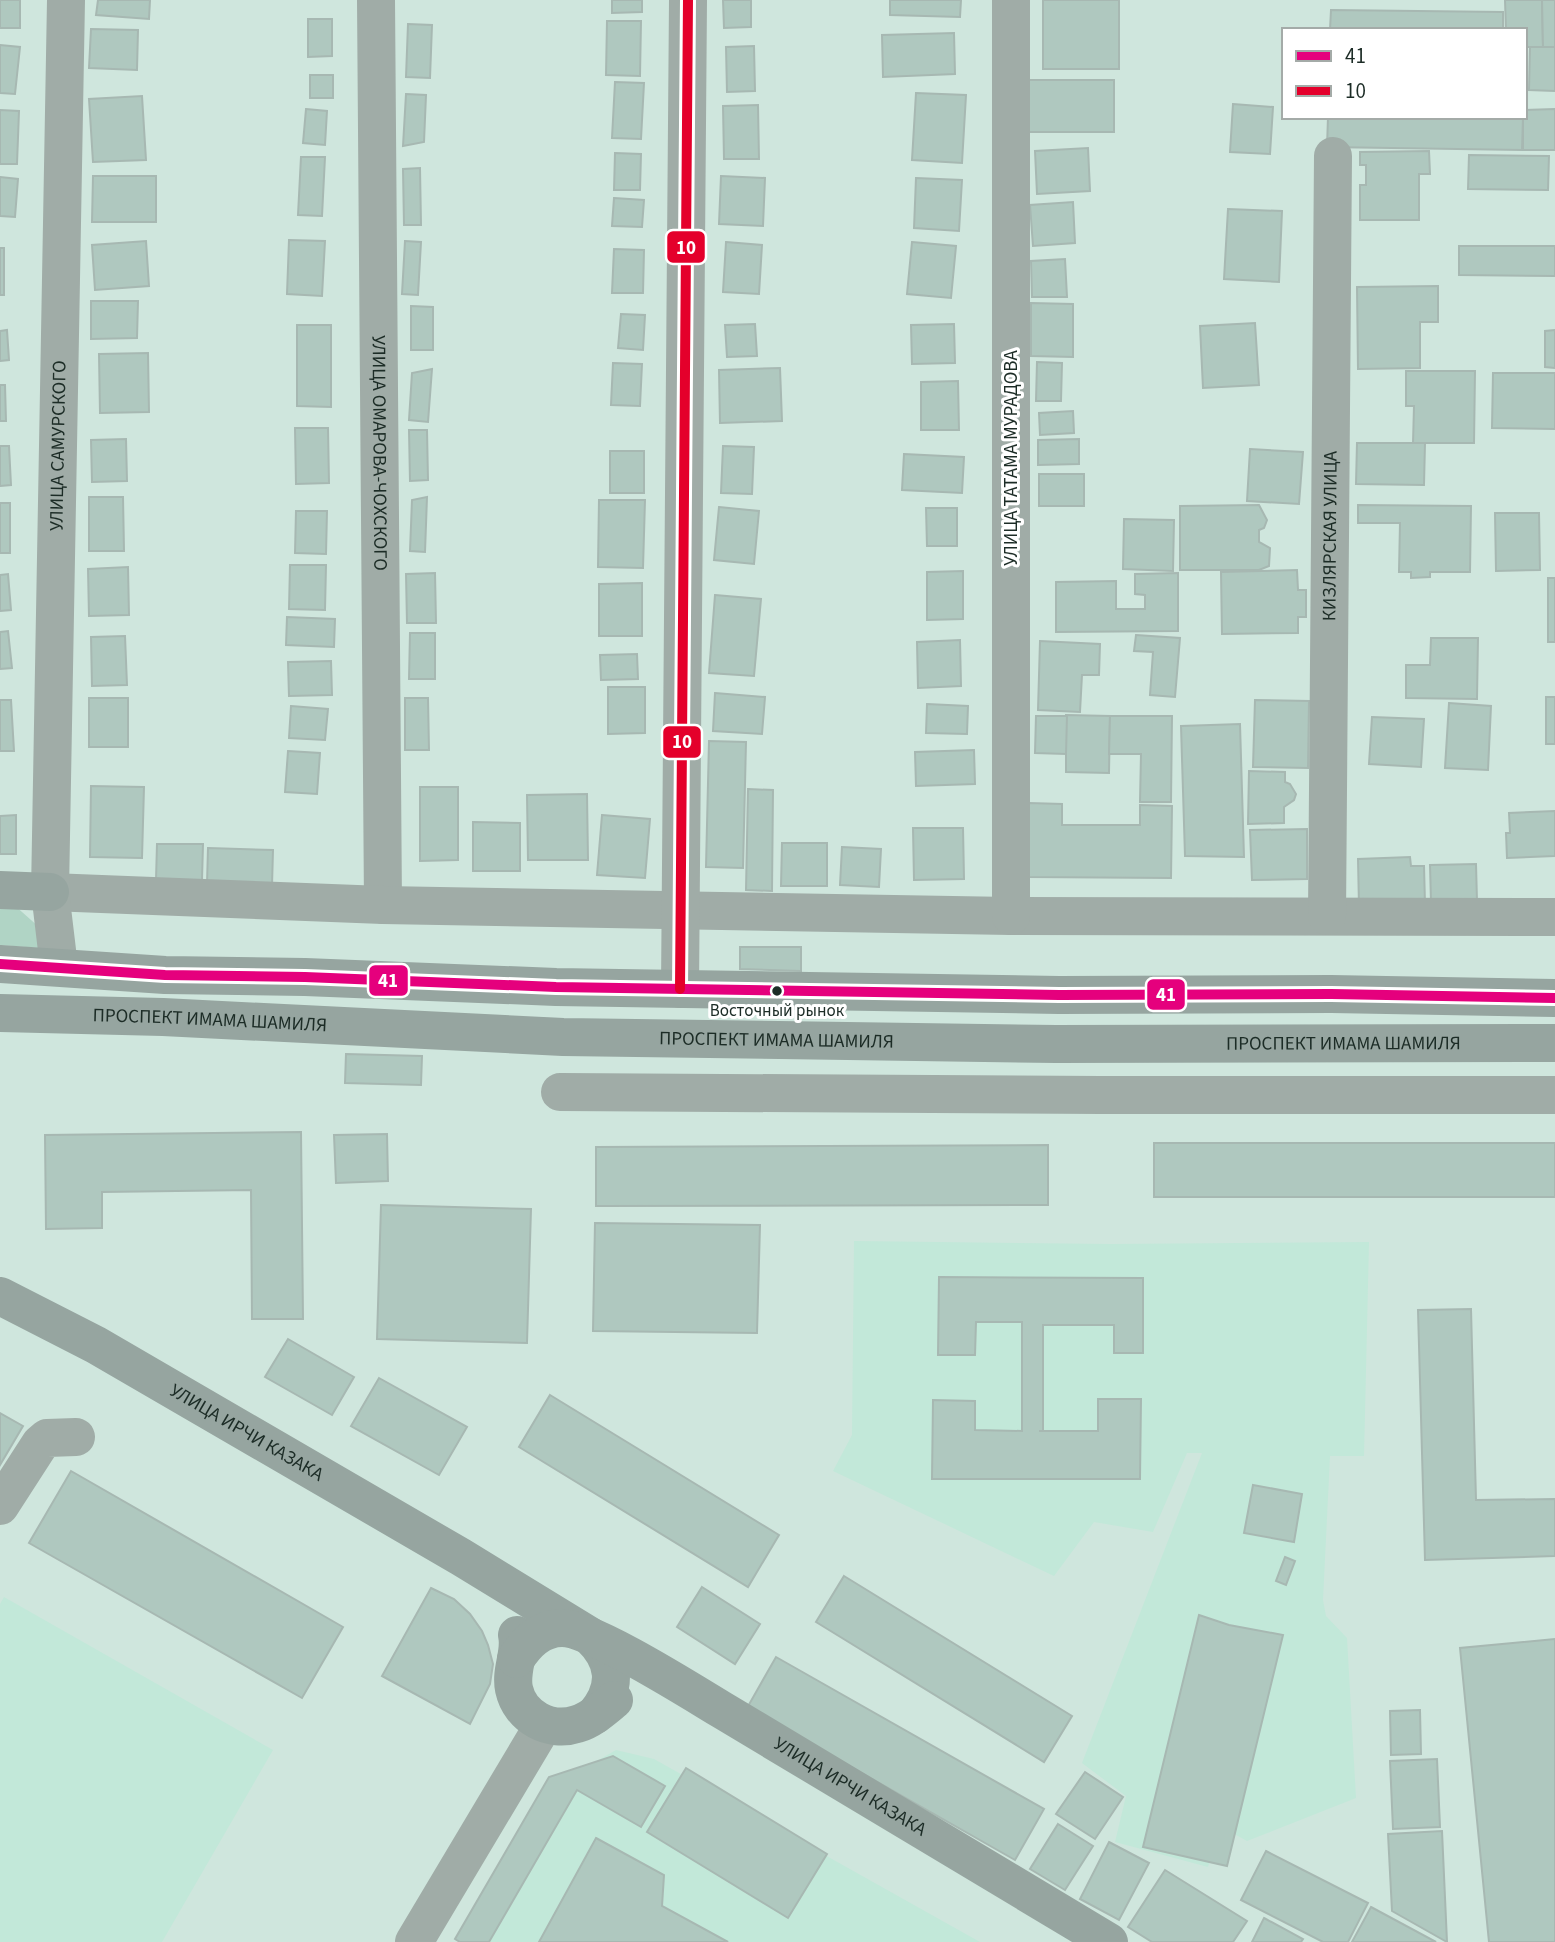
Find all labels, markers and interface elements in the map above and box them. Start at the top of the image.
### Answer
legend [1282,28,1527,119]
text: 41 [1345,41,1366,71]
text: 10 [1345,76,1366,106]
line badge: 10 [666,230,706,264]
text: 10 [676,235,696,262]
street label: УЛИЦА ОМАРОВА-ЧОХСКОГО [365,335,394,571]
street label: УЛИЦА ТАТАМА МУРАДОВА [998,349,1025,566]
street label: УЛИЦА САМУРСКОГО [43,360,73,531]
street label: КИЗЛЯРСКАЯ УЛИЦА [1316,450,1344,621]
line badge: 10 [662,725,702,759]
text: 10 [672,729,692,756]
line badge: 41 [368,964,409,997]
text: 41 [378,968,398,995]
line badge: 41 [1146,978,1186,1011]
text: 41 [1156,982,1176,1009]
marker: Восточный рынок [770,984,784,998]
place label: Восточный рынок [710,999,845,1023]
street label: ПРОСПЕКТ ИМАМА ШАМИЛЯ [92,1002,328,1039]
street label: ПРОСПЕКТ ИМАМА ШАМИЛЯ [659,1025,894,1055]
street label: ПРОСПЕКТ ИМАМА ШАМИЛЯ [1226,1030,1461,1057]
street label: УЛИЦА ИРЧИ КАЗАКА [165,1377,329,1488]
street label: УЛИЦА ИРЧИ КАЗАКА [769,1730,932,1843]

